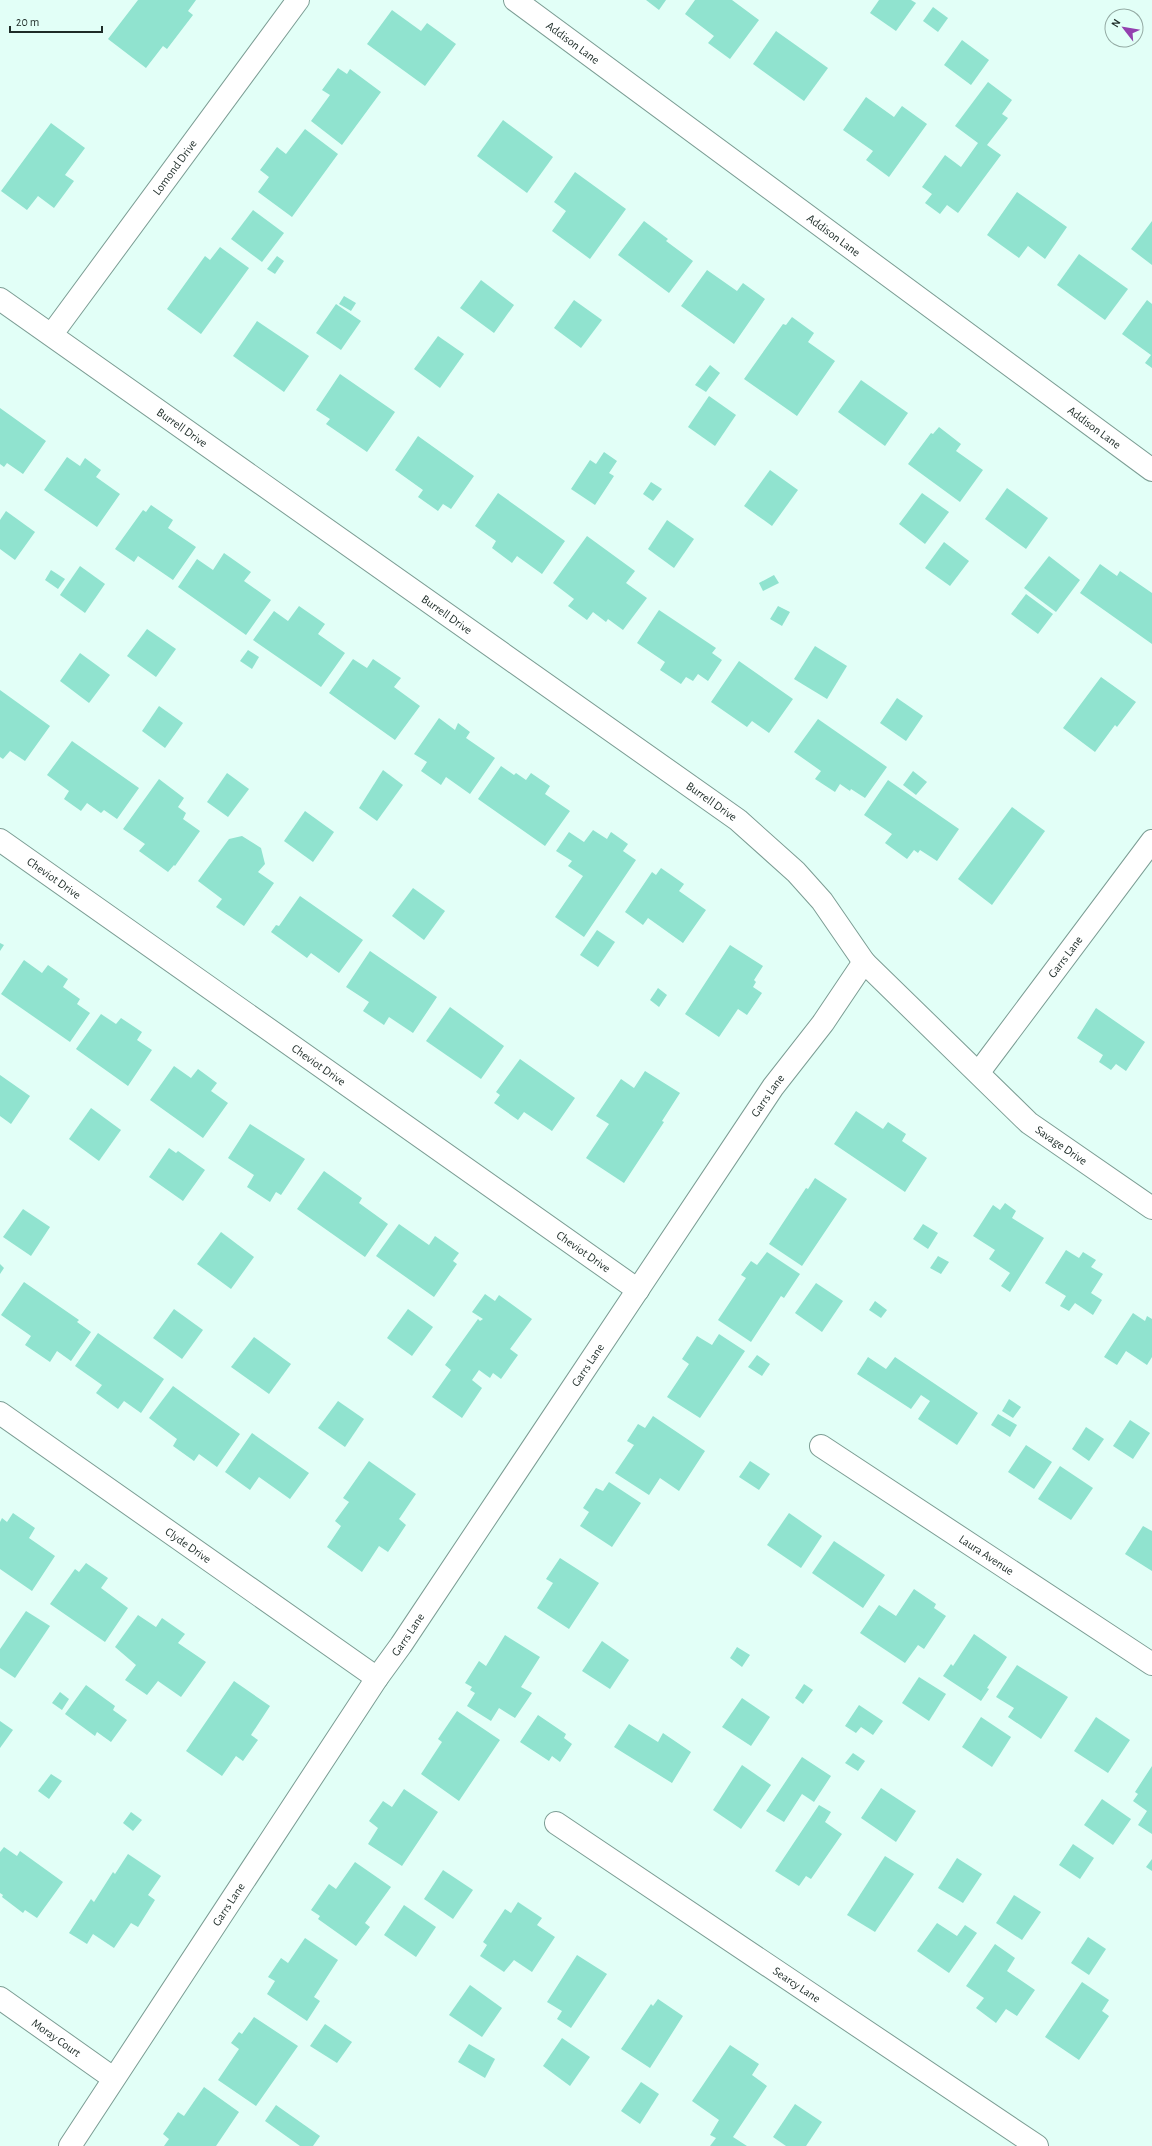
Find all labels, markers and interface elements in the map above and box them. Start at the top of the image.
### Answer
scale bar [10,8,102,34]
north arrow [1104,8,1144,48]
text: 20 m [16,16,39,28]
text: N [1109,17,1123,29]
street label: Addison Lane [544,19,602,66]
street label: Lomond Drive [151,137,199,197]
street label: Addison Lane [805,212,862,259]
street label: Addison Lane [1066,404,1123,451]
street label: Burrell Drive [155,406,210,449]
street label: Burrell Drive [419,593,474,636]
street label: Burrell Drive [684,779,739,823]
street label: Cheviot Drive [25,855,83,901]
street label: Garrs Lane [1046,934,1085,980]
street label: Cheviot Drive [290,1042,348,1088]
street label: Garrs Lane [749,1072,787,1119]
street label: Savage Drive [1033,1123,1089,1167]
street label: Cheviot Drive [554,1229,613,1275]
street label: Garrs Lane [569,1341,606,1389]
street label: Clyde Drive [163,1525,213,1565]
street label: Laura Avenue [957,1533,1016,1577]
street label: Garrs Lane [389,1611,426,1658]
street label: Garrs Lane [210,1881,247,1928]
street label: Searcy Lane [771,1965,823,2005]
street label: Moray Court [30,2017,83,2059]

